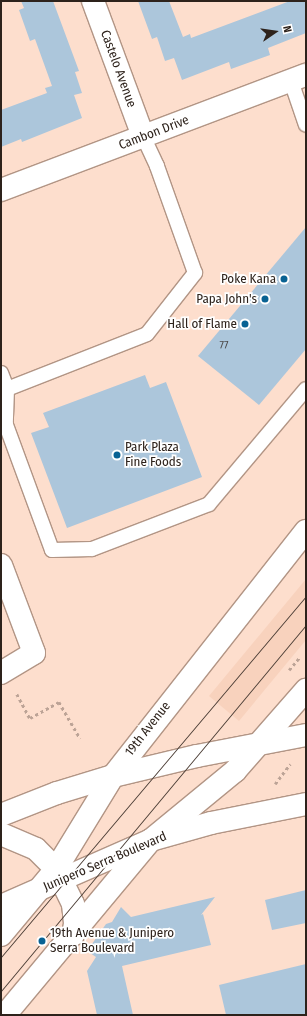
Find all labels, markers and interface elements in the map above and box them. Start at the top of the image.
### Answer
north arrow [255,12,295,52]
text: N [280,25,294,34]
street label: Castelo Avenue [97,28,139,110]
street label: Cambon Drive [117,112,191,154]
place label: Poke Kana [221,271,276,287]
marker: Poke Kana [279,274,289,284]
place label: Papa John's [196,291,257,307]
marker: Papa John's [260,294,270,304]
place label: Hall of Flame [167,316,237,332]
marker: Hall of Flame [240,319,250,329]
house number: 77 [220,339,228,353]
place label: Park Plaza Fine Foods [125,440,181,471]
marker: Park Plaza Fine Foods [112,450,122,460]
street label: 19th Avenue [122,699,174,759]
street label: Junipero Serra Boulevard [41,829,169,895]
place label: 19th Avenue & Junipero Serra Boulevard [50,926,174,957]
marker: 19th Avenue & Junipero Serra Boulevard [37,936,47,946]

